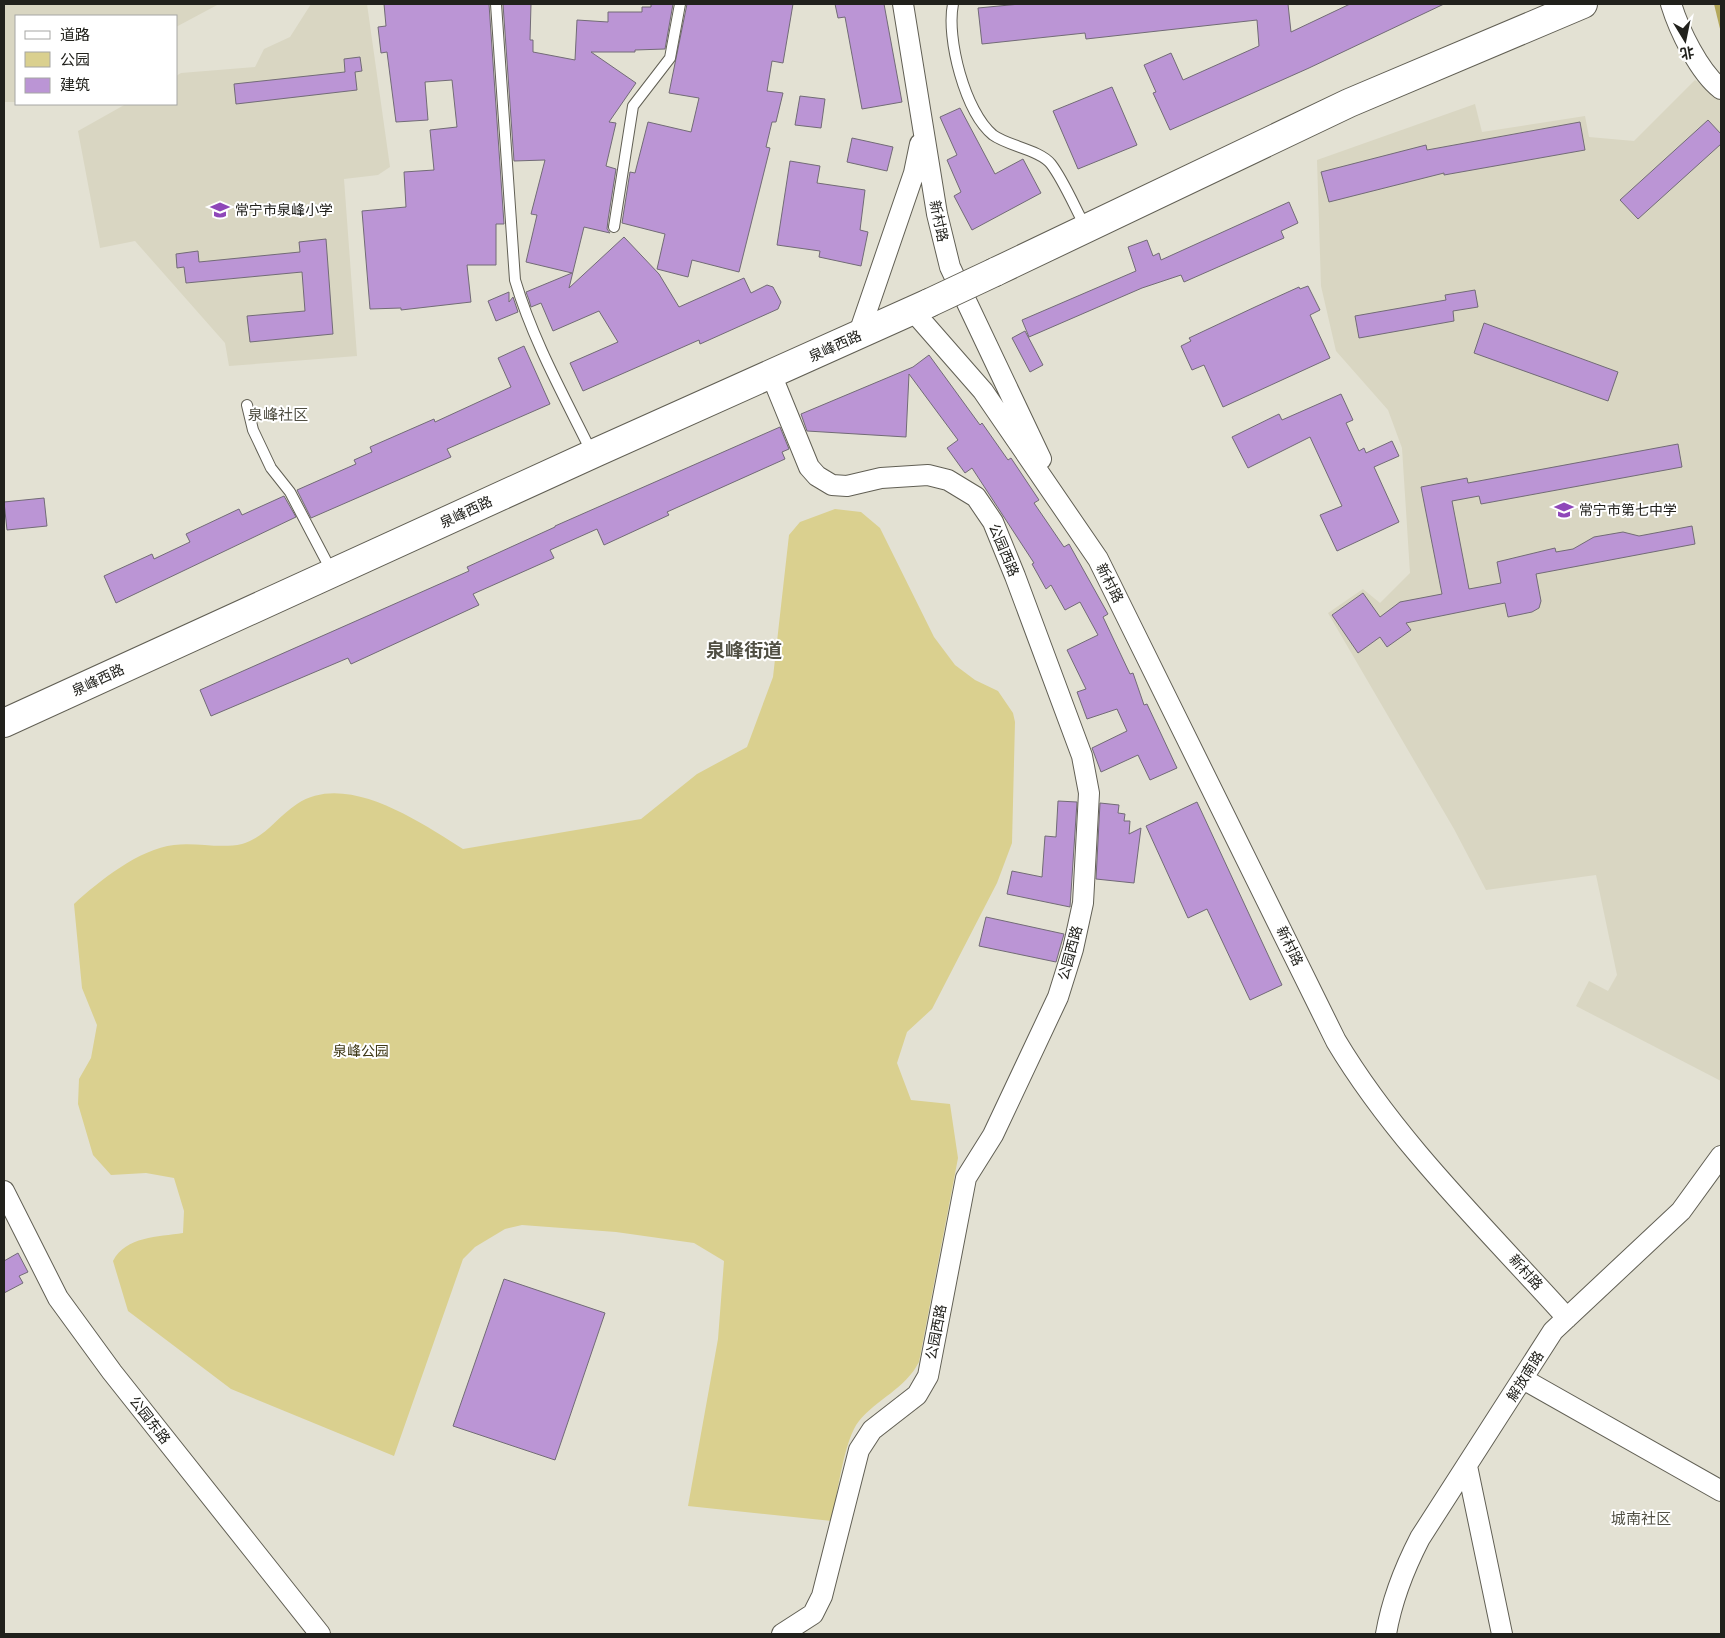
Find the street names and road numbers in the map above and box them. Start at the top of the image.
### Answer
street label: 新村路 [927,199,951,243]
street label: 泉峰西路 [806,327,864,365]
street label: 泉峰西路 [437,493,495,531]
street label: 公园西路 [986,521,1022,579]
street label: 新村路 [1093,561,1127,605]
street label: 泉峰西路 [69,661,127,699]
street label: 公园西路 [1055,924,1085,982]
street label: 新村路 [1274,924,1306,968]
street label: 新村路 [1506,1251,1546,1293]
street label: 公园西路 [923,1303,949,1361]
street label: 解放南路 [1503,1348,1547,1404]
street label: 公园东路 [126,1393,174,1447]

